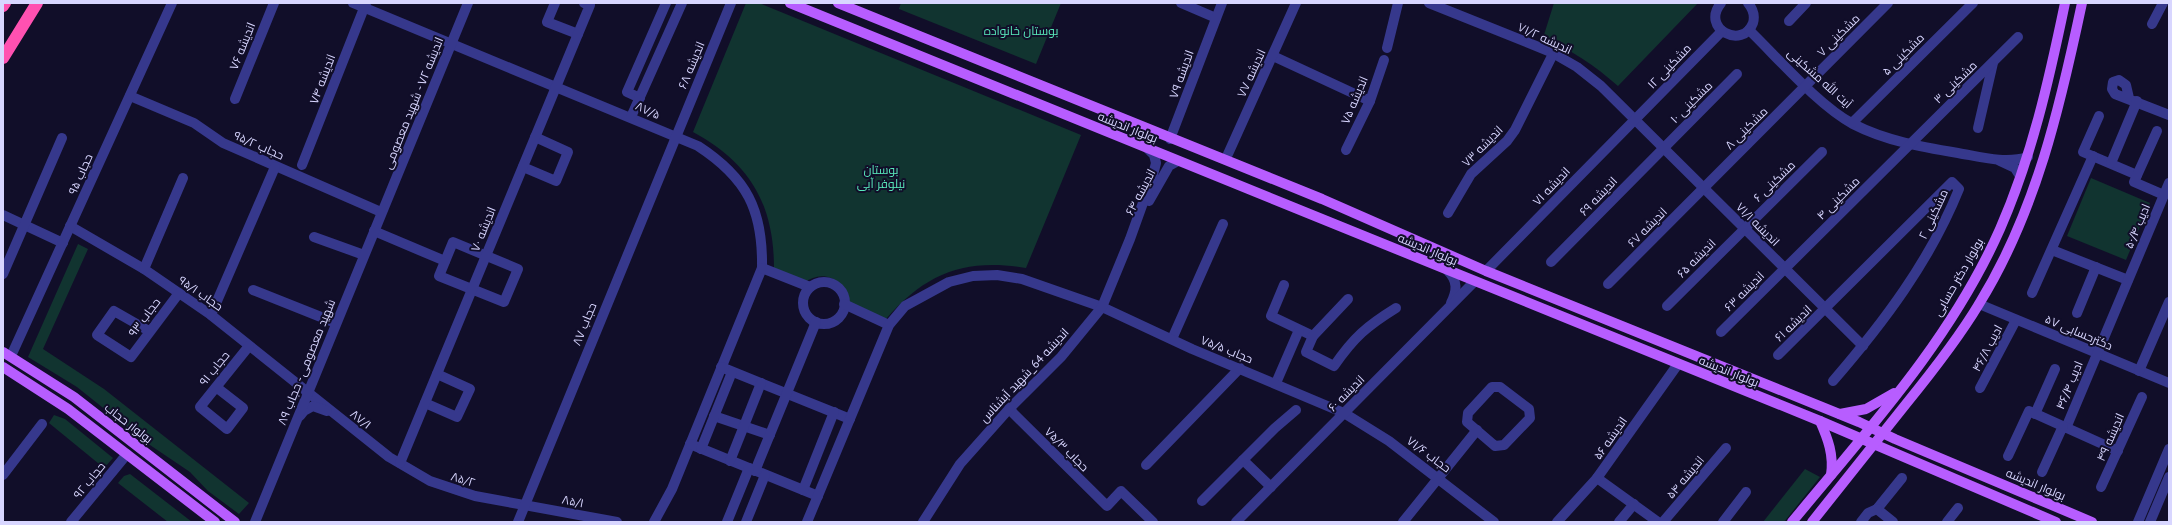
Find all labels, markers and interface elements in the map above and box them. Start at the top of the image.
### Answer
street label: مشکینی ۷ [1813,10,1863,60]
street label: اندیشه ۷۱/۲ [1515,19,1575,57]
street label: اندیشه ۷۶ [226,20,258,72]
park label: بوستان خانواده [984,23,1058,38]
street label: مشکینی ۵ [1879,30,1927,78]
street label: اندیشه ۷۲ - شهید معصومی [380,35,446,171]
street label: اندیشه ۶۸ [674,39,708,91]
street label: مشکینی ۱۲ [1644,40,1694,92]
street label: آیت الله مشکینی [1784,45,1856,112]
street label: اندیشه ۷۷ [1233,46,1269,100]
street label: اندیشه ۷۹ [1165,48,1197,100]
street label: اندیشه ۷۴ [306,52,338,106]
street label: مشکینی ۳ [1930,58,1980,106]
street label: اندیشه ۷۵ [1337,74,1371,126]
street label: مشکینی ۱۰ [1667,78,1715,126]
street label: ۸۷/۵ [633,98,663,122]
street label: مشکینی ۸ [1721,103,1771,153]
street label: بولوار اندیشه [1096,108,1160,146]
street label: اندیشه ۷۳ [1458,122,1506,170]
street label: حجاب ۹۵/۲ [232,127,286,163]
street label: حجاب ۹۵ [64,151,96,197]
street label: مشکینی ۶ [1750,157,1798,205]
park label: بوستان نیلوفر آبی [857,162,905,191]
street label: اندیشه ۷۱ [1529,164,1573,208]
street label: اندیشه ۶۴ [1122,166,1158,218]
street label: اندیشه ۶۹ [1576,173,1620,219]
street label: مشکینی ۴ [1813,173,1863,223]
street label: مشکینی ۲ [1915,187,1951,241]
street label: اندیشه ۷۱/۱ [1733,199,1783,249]
street label: ادیب ۵۰/۴ [2121,201,2153,251]
street label: اندیشه ۷۰ [467,204,499,254]
street label: اندیشه ۶۷ [1624,204,1670,250]
street label: بولوار اندیشه [1396,230,1460,268]
street label: اندیشه ۶۵ [1673,235,1719,281]
street label: بولوار دکتر حسابی [1930,235,1986,319]
street label: اندیشه ۶۳ [1721,268,1767,314]
street label: حجاب ۹۵/۱ [176,272,226,314]
street label: حجاب ۹۳ [125,295,163,339]
street label: شهید معصومی - حجاب ۸۹ [274,297,338,427]
street label: حجاب ۸۷ [569,300,599,348]
street label: اندیشه ۶۱ [1771,302,1815,344]
street label: دکترحسابی ۵۷ [2043,311,2115,353]
street label: ادیب ۴۶/۸ [1968,322,2006,374]
street label: اندیشه 64_شهید آبشناس [976,325,1072,425]
street label: حجاب ۷۵/۵ [1199,332,1255,366]
street label: حجاب ۹۱ [196,348,232,388]
street label: بولوار اندیشه [1697,352,1761,390]
street label: ادیب ۴۶/۴ [2052,359,2086,411]
street label: اندیشه ۶۰ [1325,372,1367,414]
street label: بولوار حجاب [102,400,156,446]
street label: ۸۷/۱ [347,406,375,432]
street label: اندیشه ۴۹ [2093,411,2127,463]
street label: اندیشه ۵۶ [1590,414,1630,462]
street label: حجاب ۷۵/۳ [1042,424,1092,474]
street label: حجاب ۷۱/۶ [1404,433,1454,475]
street label: اندیشه ۵۴ [1663,453,1707,501]
street label: حجاب ۹۲ [70,459,108,501]
street label: بولوار اندیشه [2004,465,2068,503]
street label: ۸۵/۲ [449,468,477,490]
street label: ۸۵/۱ [561,492,585,510]

